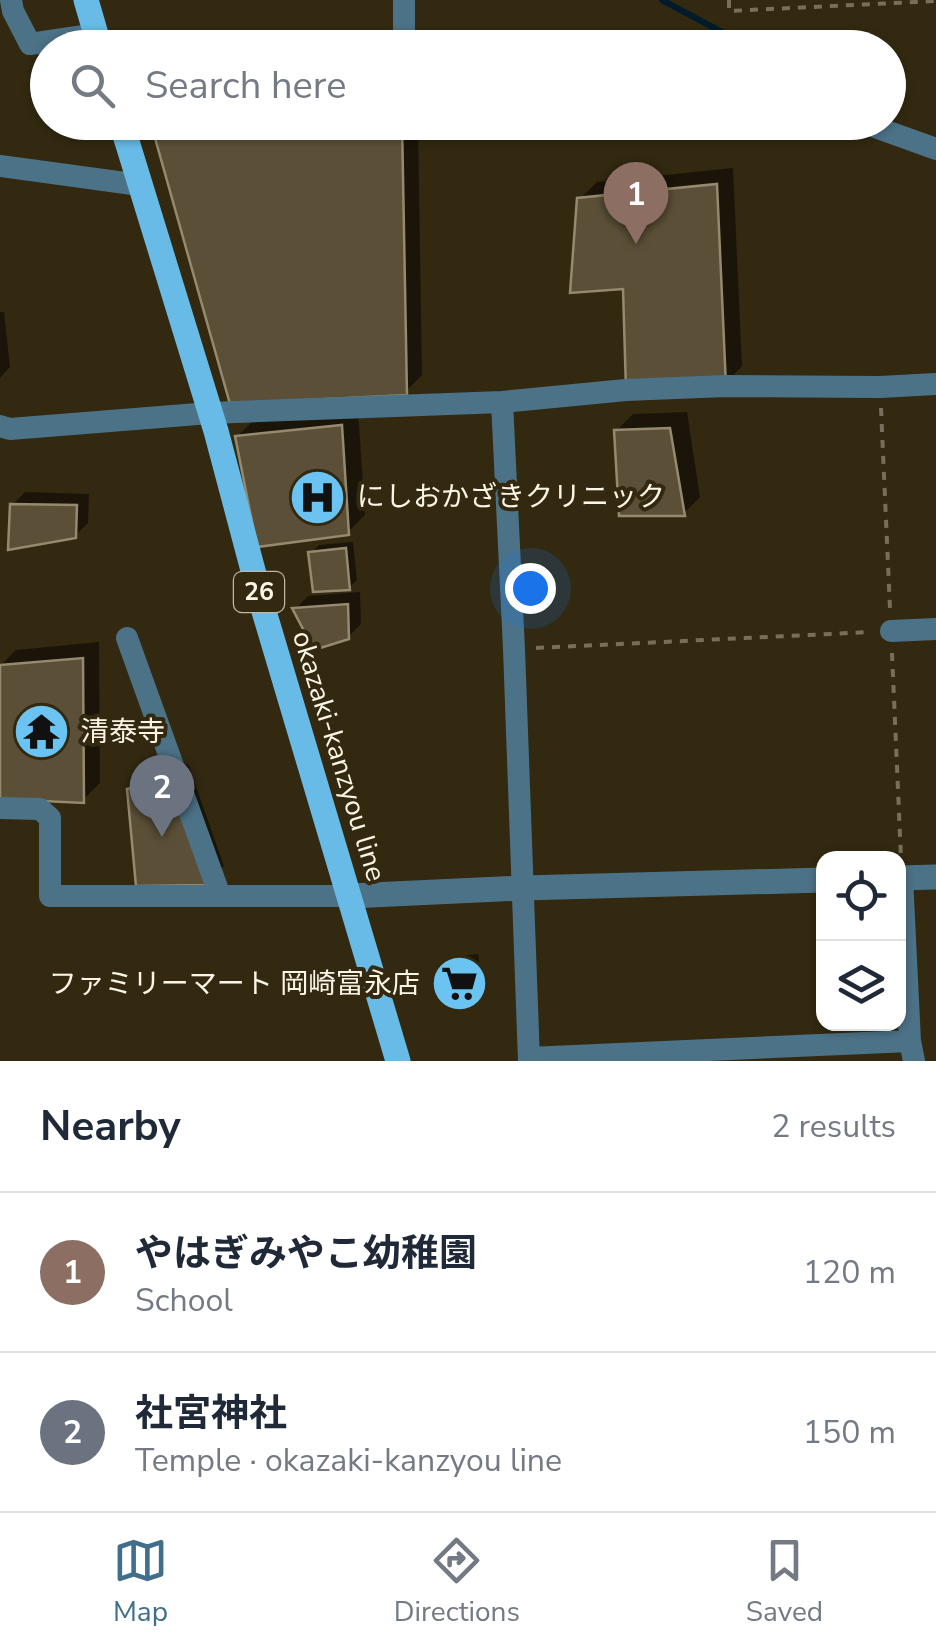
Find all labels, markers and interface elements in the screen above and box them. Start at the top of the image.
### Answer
search box [30,30,906,140]
icon: search [65,58,120,113]
text: Search here [145,60,346,111]
pin: 1 [604,162,668,244]
hospital icon: にしおかざきクリニック [288,467,348,527]
place label: にしおかざきクリニック [357,478,665,516]
your location [505,563,556,614]
road number: 26 [234,572,284,612]
street label: okazaki-kanzyou line [283,626,395,886]
temple icon: 清泰寺 [12,702,72,762]
place label: 清泰寺 [81,713,165,751]
pin: 2 [130,754,194,837]
map controls [816,851,906,1031]
button: locate [816,851,906,941]
button: layers [816,941,906,1031]
supermarket icon: ファミリーマート 岡崎富永店 [429,954,489,1014]
place label: ファミリーマート 岡崎富永店 [49,965,420,1003]
text: Nearby [40,1098,181,1155]
text: 2 results [771,1105,896,1148]
text: やはぎみやこ幼稚園 [135,1228,477,1279]
text: 1 [63,1251,82,1294]
text: 120 m [803,1251,896,1294]
text: School [135,1279,233,1322]
text: 社宮神社 [135,1388,287,1439]
text: 2 [63,1411,82,1454]
text: 150 m [803,1411,896,1454]
text: Temple · okazaki-kanzyou line [135,1439,562,1482]
tab: Map [113,1533,168,1631]
tab: Directions [394,1533,520,1631]
tab: Saved [746,1533,823,1631]

